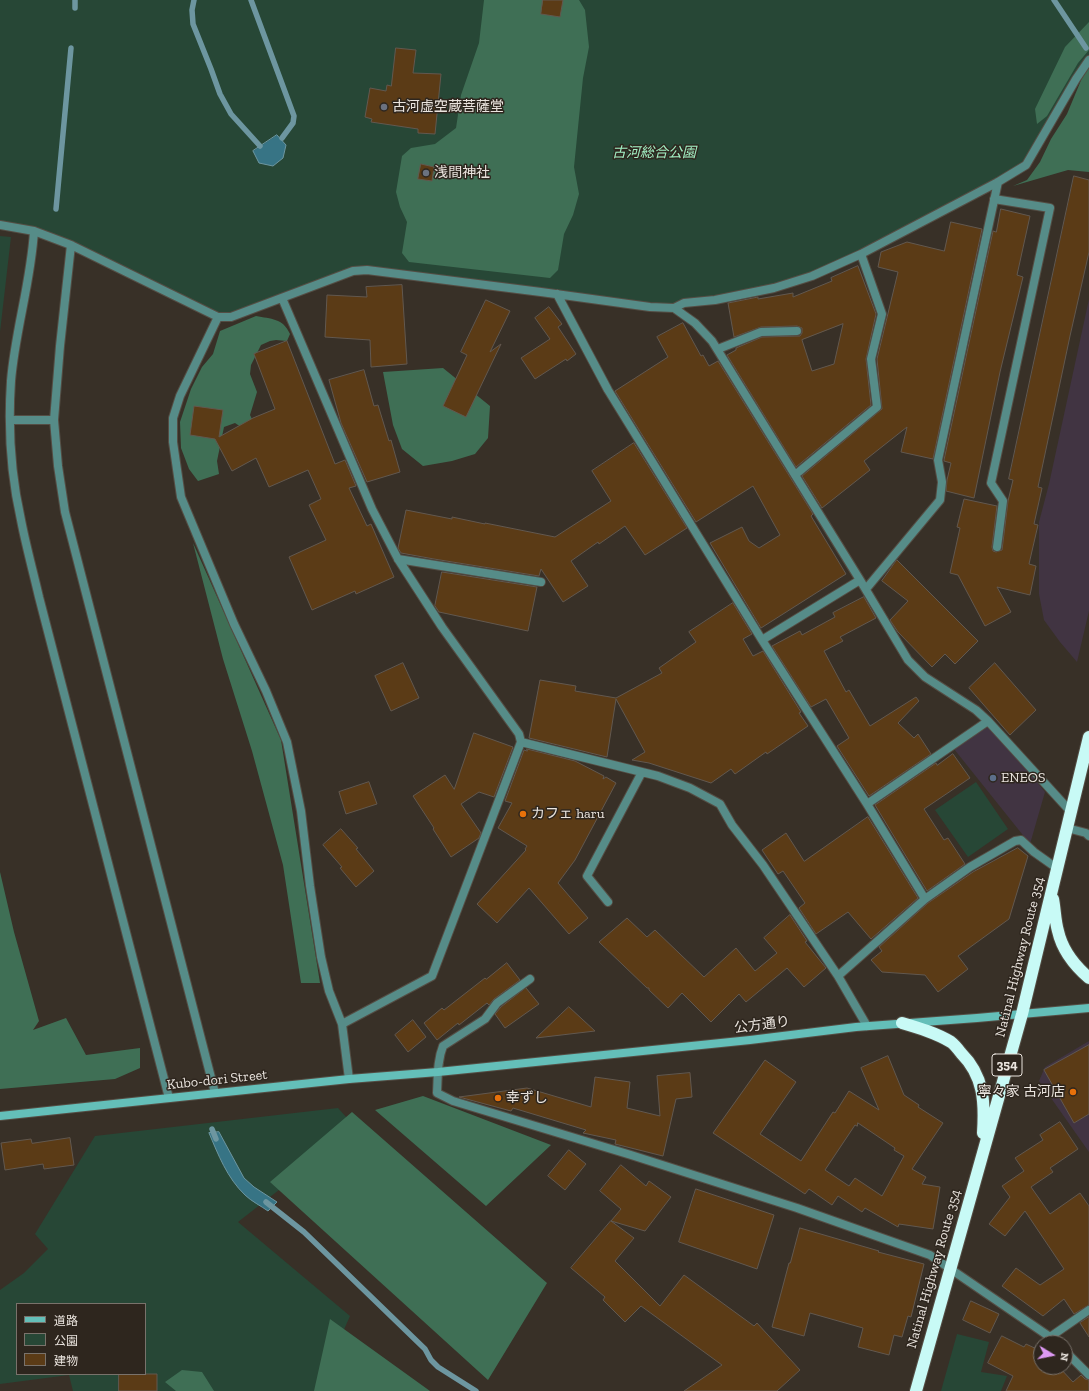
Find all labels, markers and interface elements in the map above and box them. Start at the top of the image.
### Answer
place label: 古河虚空蔵菩薩堂 [392,99,504,115]
marker: 古河虚空蔵菩薩堂 [379,102,389,112]
park label: 古河総合公園 [612,145,696,161]
place label: 浅間神社 [434,165,490,181]
marker: 浅間神社 [421,168,431,178]
place label: ENEOS [1001,770,1045,786]
marker: ENEOS [988,773,998,783]
place label: カフェ haru [531,806,605,822]
marker: カフェ haru [518,809,528,819]
street label: Natinal Highway Route 354 [992,875,1048,1039]
street label: 公方通り [733,1013,791,1037]
road number: 354 [992,1054,1022,1076]
street label: Kubo-dori Street [166,1066,268,1094]
place label: 寧々家 古河店 [978,1084,1065,1100]
marker: 寧々家 古河店 [1068,1087,1078,1097]
place label: 幸ずし [506,1090,548,1106]
marker: 幸ずし [493,1093,503,1103]
street label: Natinal Highway Route 354 [903,1187,965,1351]
legend [16,1303,146,1375]
text: 道路 [54,1314,78,1328]
text: 公園 [54,1334,78,1348]
north arrow [1033,1335,1073,1375]
text: N [1057,1352,1071,1362]
text: 建物 [54,1354,78,1368]

